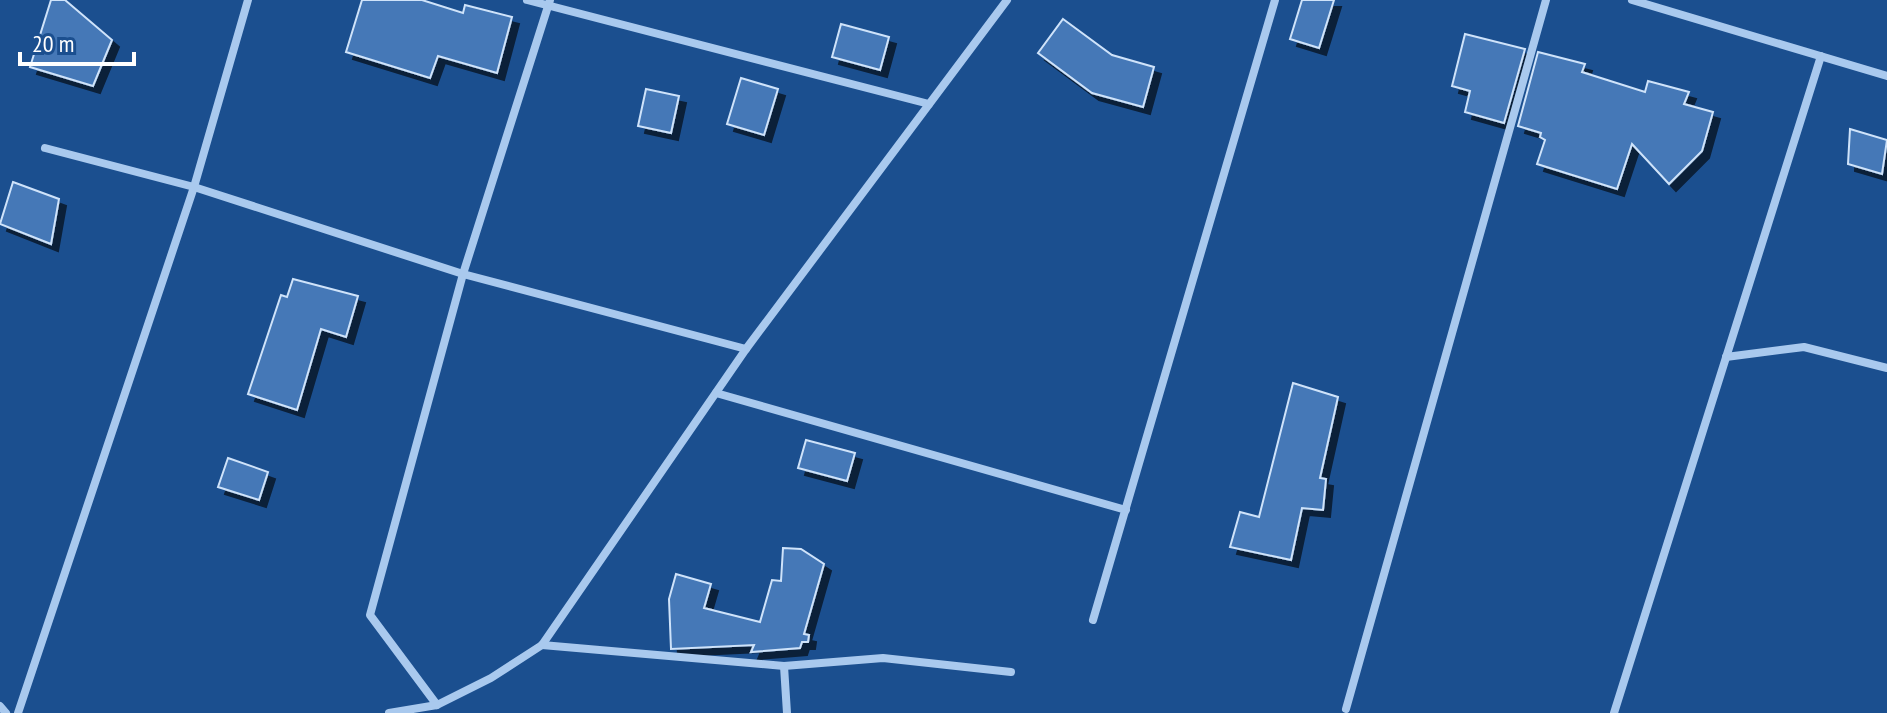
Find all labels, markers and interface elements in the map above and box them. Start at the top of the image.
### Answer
scale bar [20,16,134,66]
text: 20 m [32,28,74,59]

